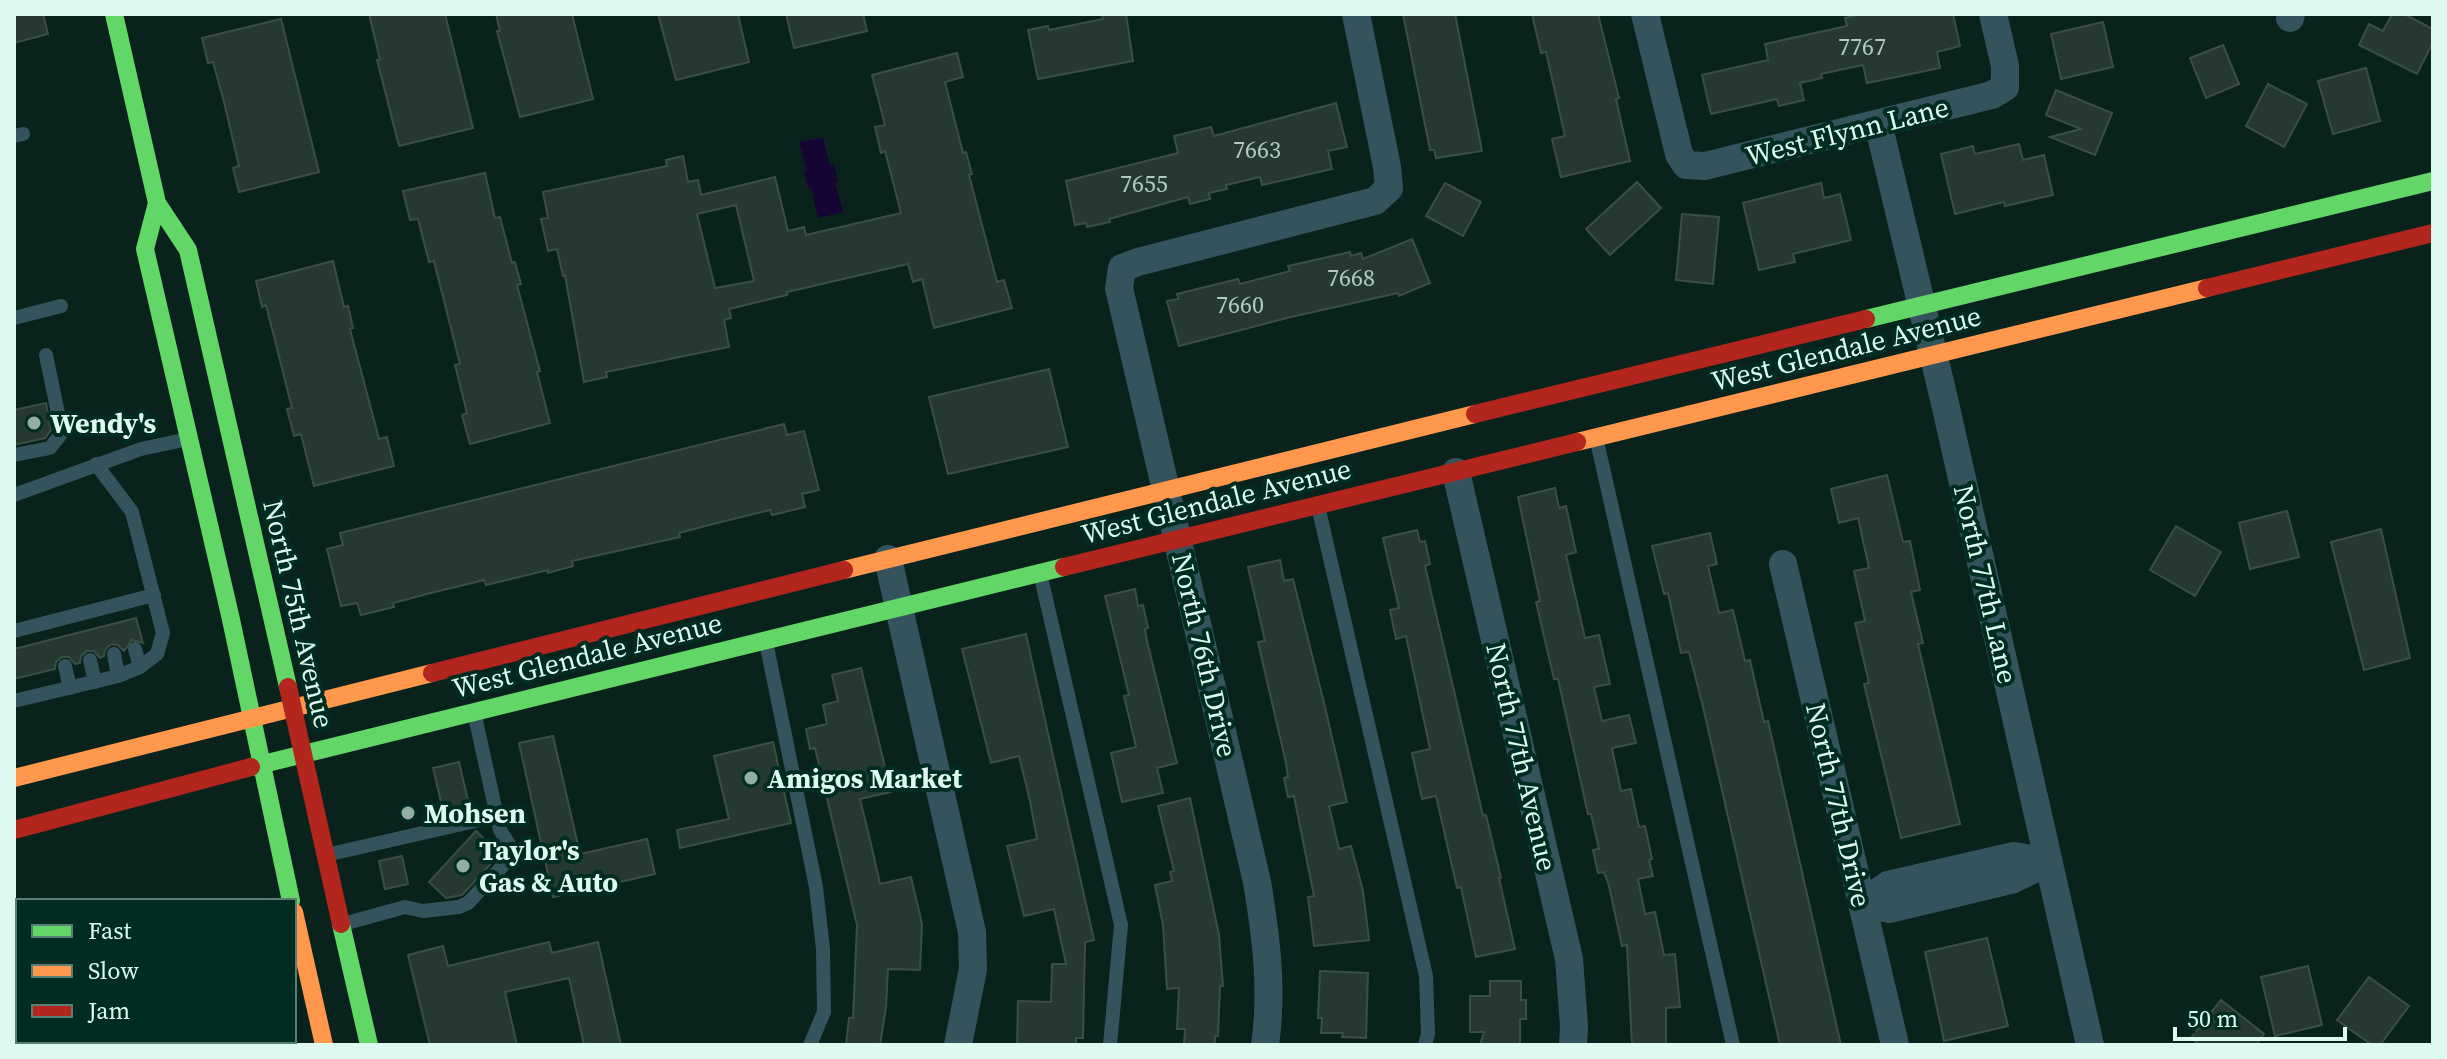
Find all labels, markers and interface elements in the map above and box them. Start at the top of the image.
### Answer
house number: 7767 [1838,30,1886,63]
street label: West Flynn Lane [1741,87,1953,175]
house number: 7663 [1233,133,1281,166]
house number: 7655 [1120,167,1168,200]
house number: 7668 [1327,261,1375,294]
house number: 7660 [1216,288,1264,321]
street label: West Glendale Avenue [1707,296,1985,400]
place label: Wendy's [50,404,156,442]
marker: Wendy's [25,414,43,432]
street label: West Glendale Avenue [1077,449,1355,553]
street label: North 77th Lane [1945,481,2027,687]
street label: North 75th Avenue [254,496,344,732]
street label: North 76th Drive [1163,549,1247,761]
street label: West Glendale Avenue [448,603,726,707]
street label: North 77th Avenue [1477,639,1567,875]
street label: North 77th Drive [1797,699,1881,911]
place label: Amigos Market [767,759,963,797]
marker: Amigos Market [742,769,760,787]
place label: Mohsen [424,794,526,832]
marker: Mohsen [399,804,417,822]
place label: Taylor's Gas & Auto [479,831,618,901]
marker: Taylor's Gas & Auto [454,857,472,875]
legend [16,899,296,1043]
text: Fast [88,914,132,947]
text: Slow [88,954,139,987]
scale bar [2175,991,2345,1041]
text: Jam [87,994,130,1027]
text: 50 m [2187,1002,2238,1035]

